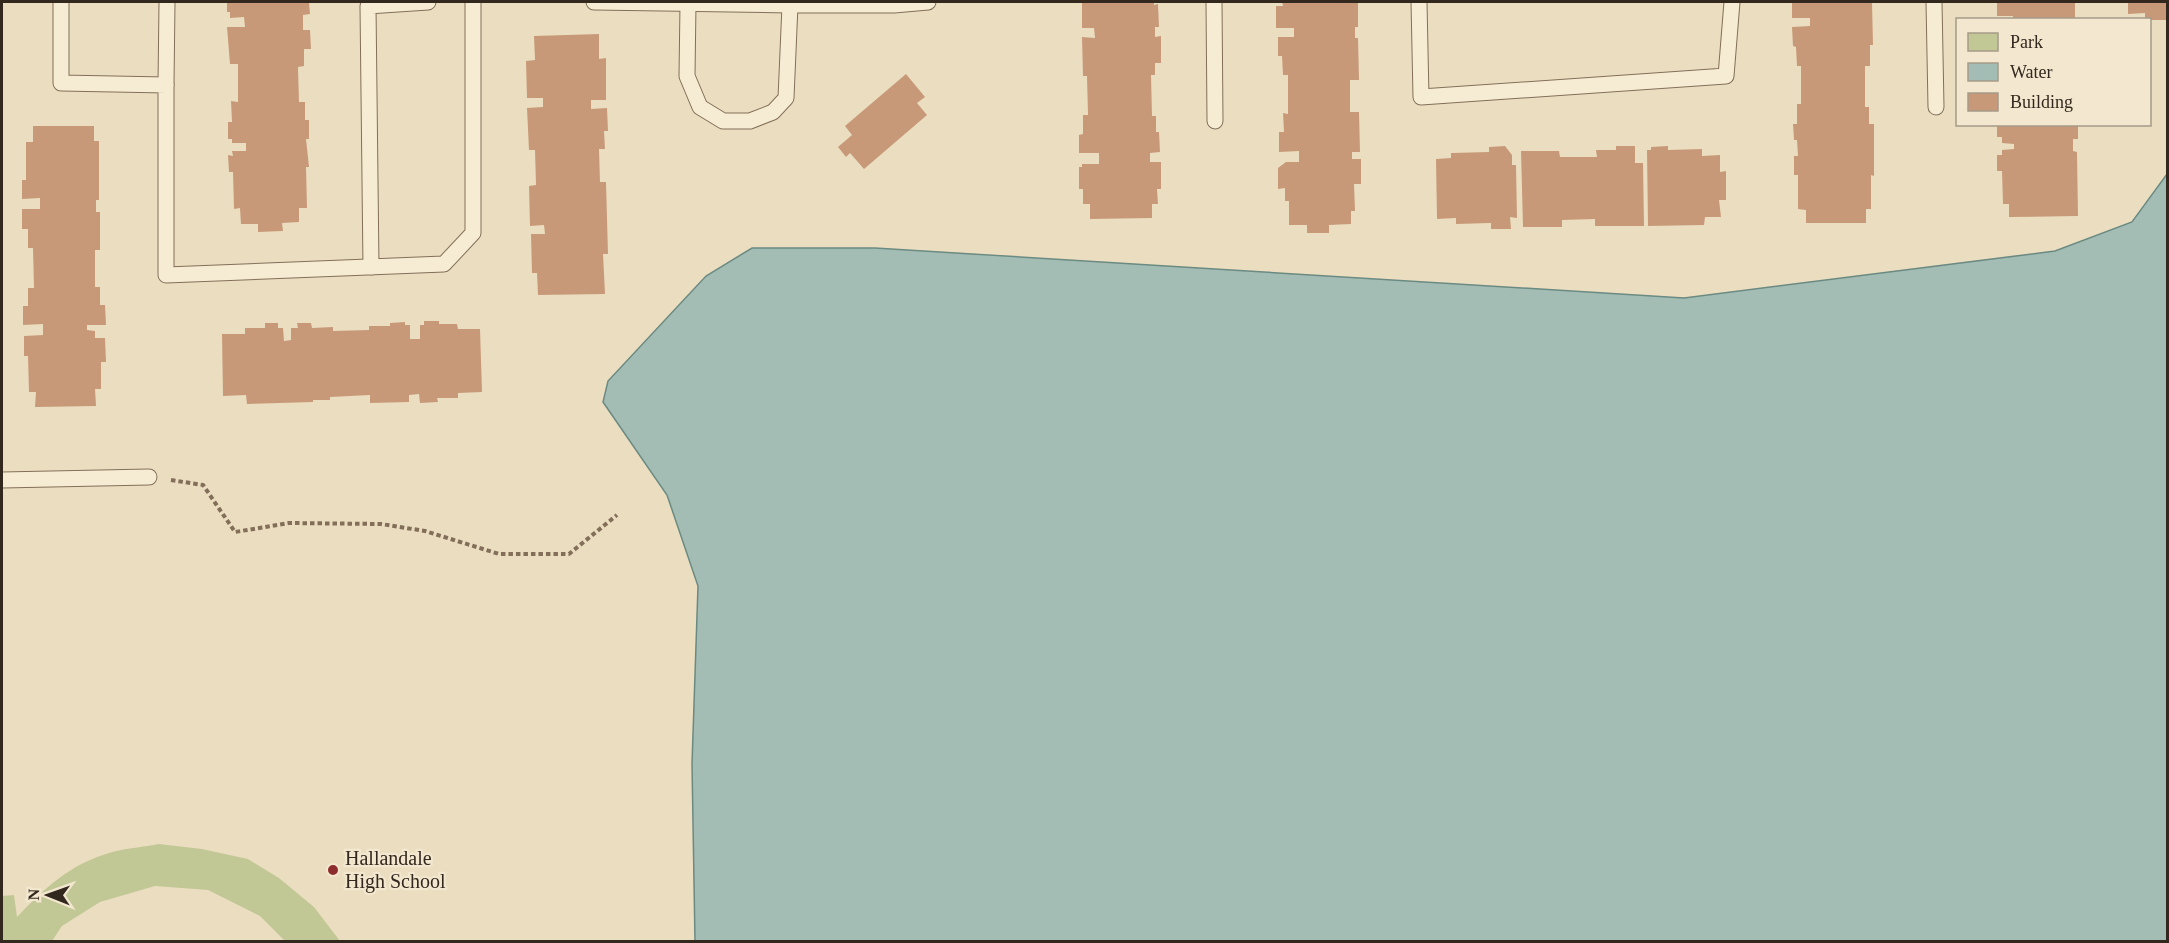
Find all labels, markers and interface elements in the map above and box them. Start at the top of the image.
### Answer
legend [1956,18,2151,126]
text: Park [2010,32,2043,52]
text: Water [2010,62,2053,82]
text: Building [2010,92,2073,112]
place label: Hallandale High School [345,847,446,893]
marker: Hallandale High School [326,863,340,877]
north arrow [18,865,78,925]
text: N [25,888,42,901]

